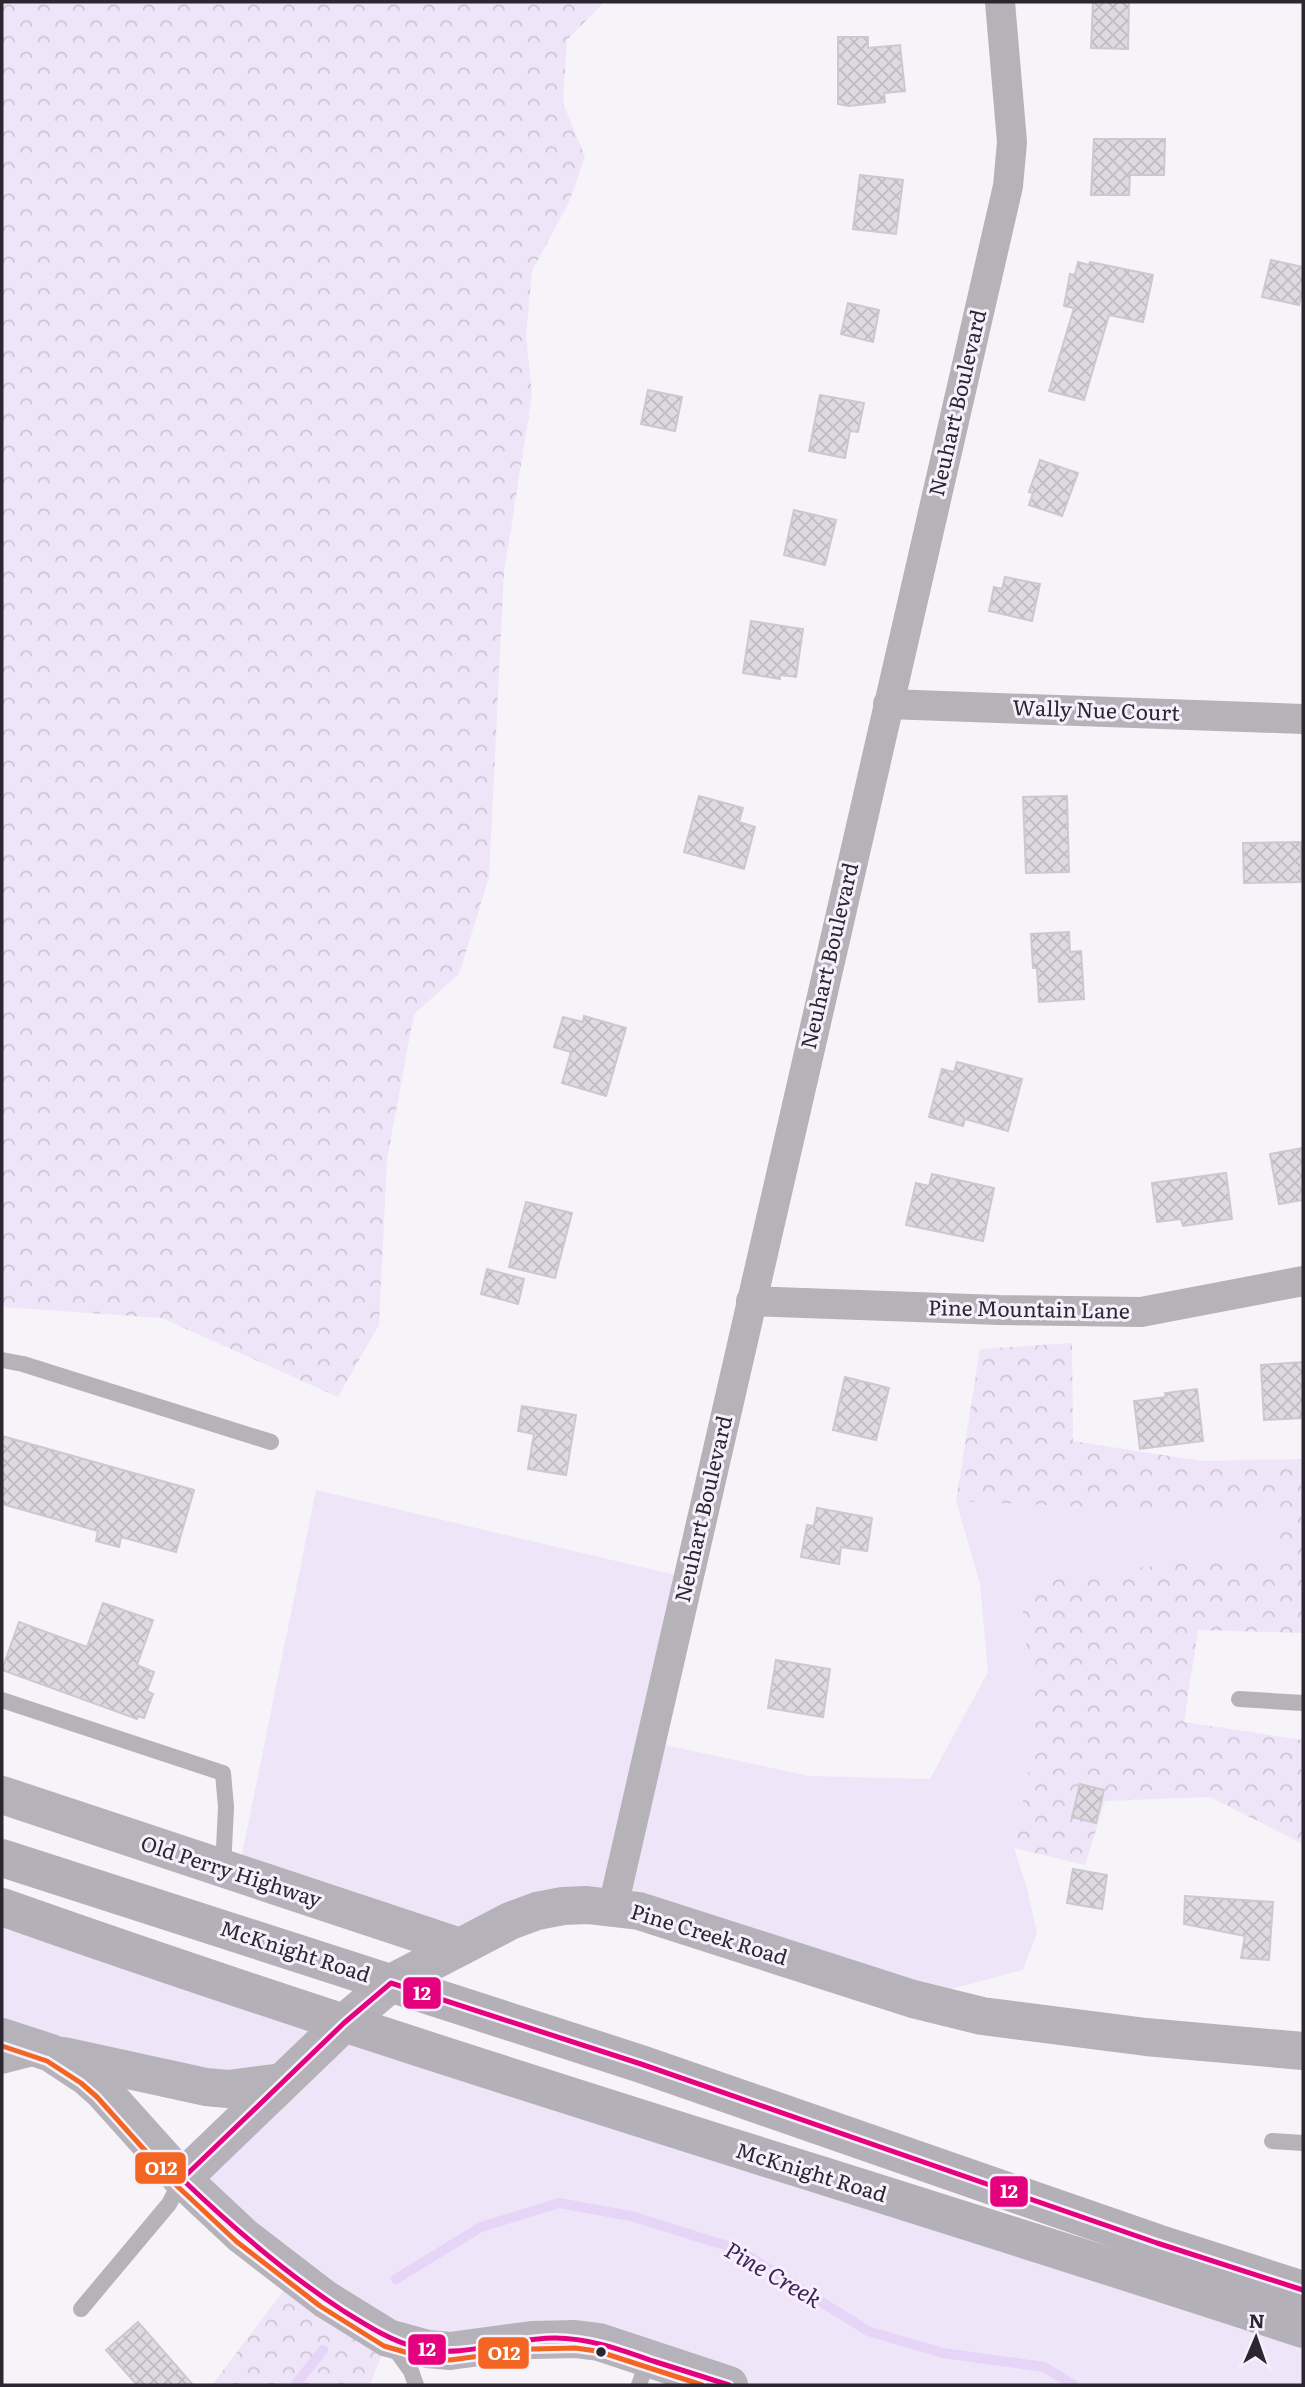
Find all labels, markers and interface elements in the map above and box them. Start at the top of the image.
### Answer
street label: Neuhart Boulevard [919,306,992,499]
street label: Wally Nue Court [1012,690,1181,727]
street label: Neuhart Boulevard [791,859,864,1052]
street label: Pine Mountain Lane [928,1290,1130,1325]
street label: Neuhart Boulevard [665,1412,738,1605]
street label: Old Perry Highway [137,1826,327,1914]
street label: Pine Creek Road [628,1894,792,1971]
street label: McKnight Road [217,1911,375,1989]
line badge: 12 [402,1976,442,2010]
text: 12 [413,1978,431,2006]
street label: McKnight Road [732,2133,891,2208]
line badge: O12 [134,2151,187,2185]
text: O12 [145,2153,177,2181]
line badge: 12 [989,2175,1029,2208]
text: 12 [1000,2176,1018,2204]
water label: Pine Creek [719,2232,829,2315]
north arrow [1221,2303,1291,2373]
text: N [1248,2306,1265,2334]
line badge: 12 [407,2333,447,2366]
text: 12 [418,2334,436,2362]
line badge: O12 [477,2336,530,2370]
text: O12 [488,2338,520,2366]
unlabelled marker [594,2345,608,2359]

